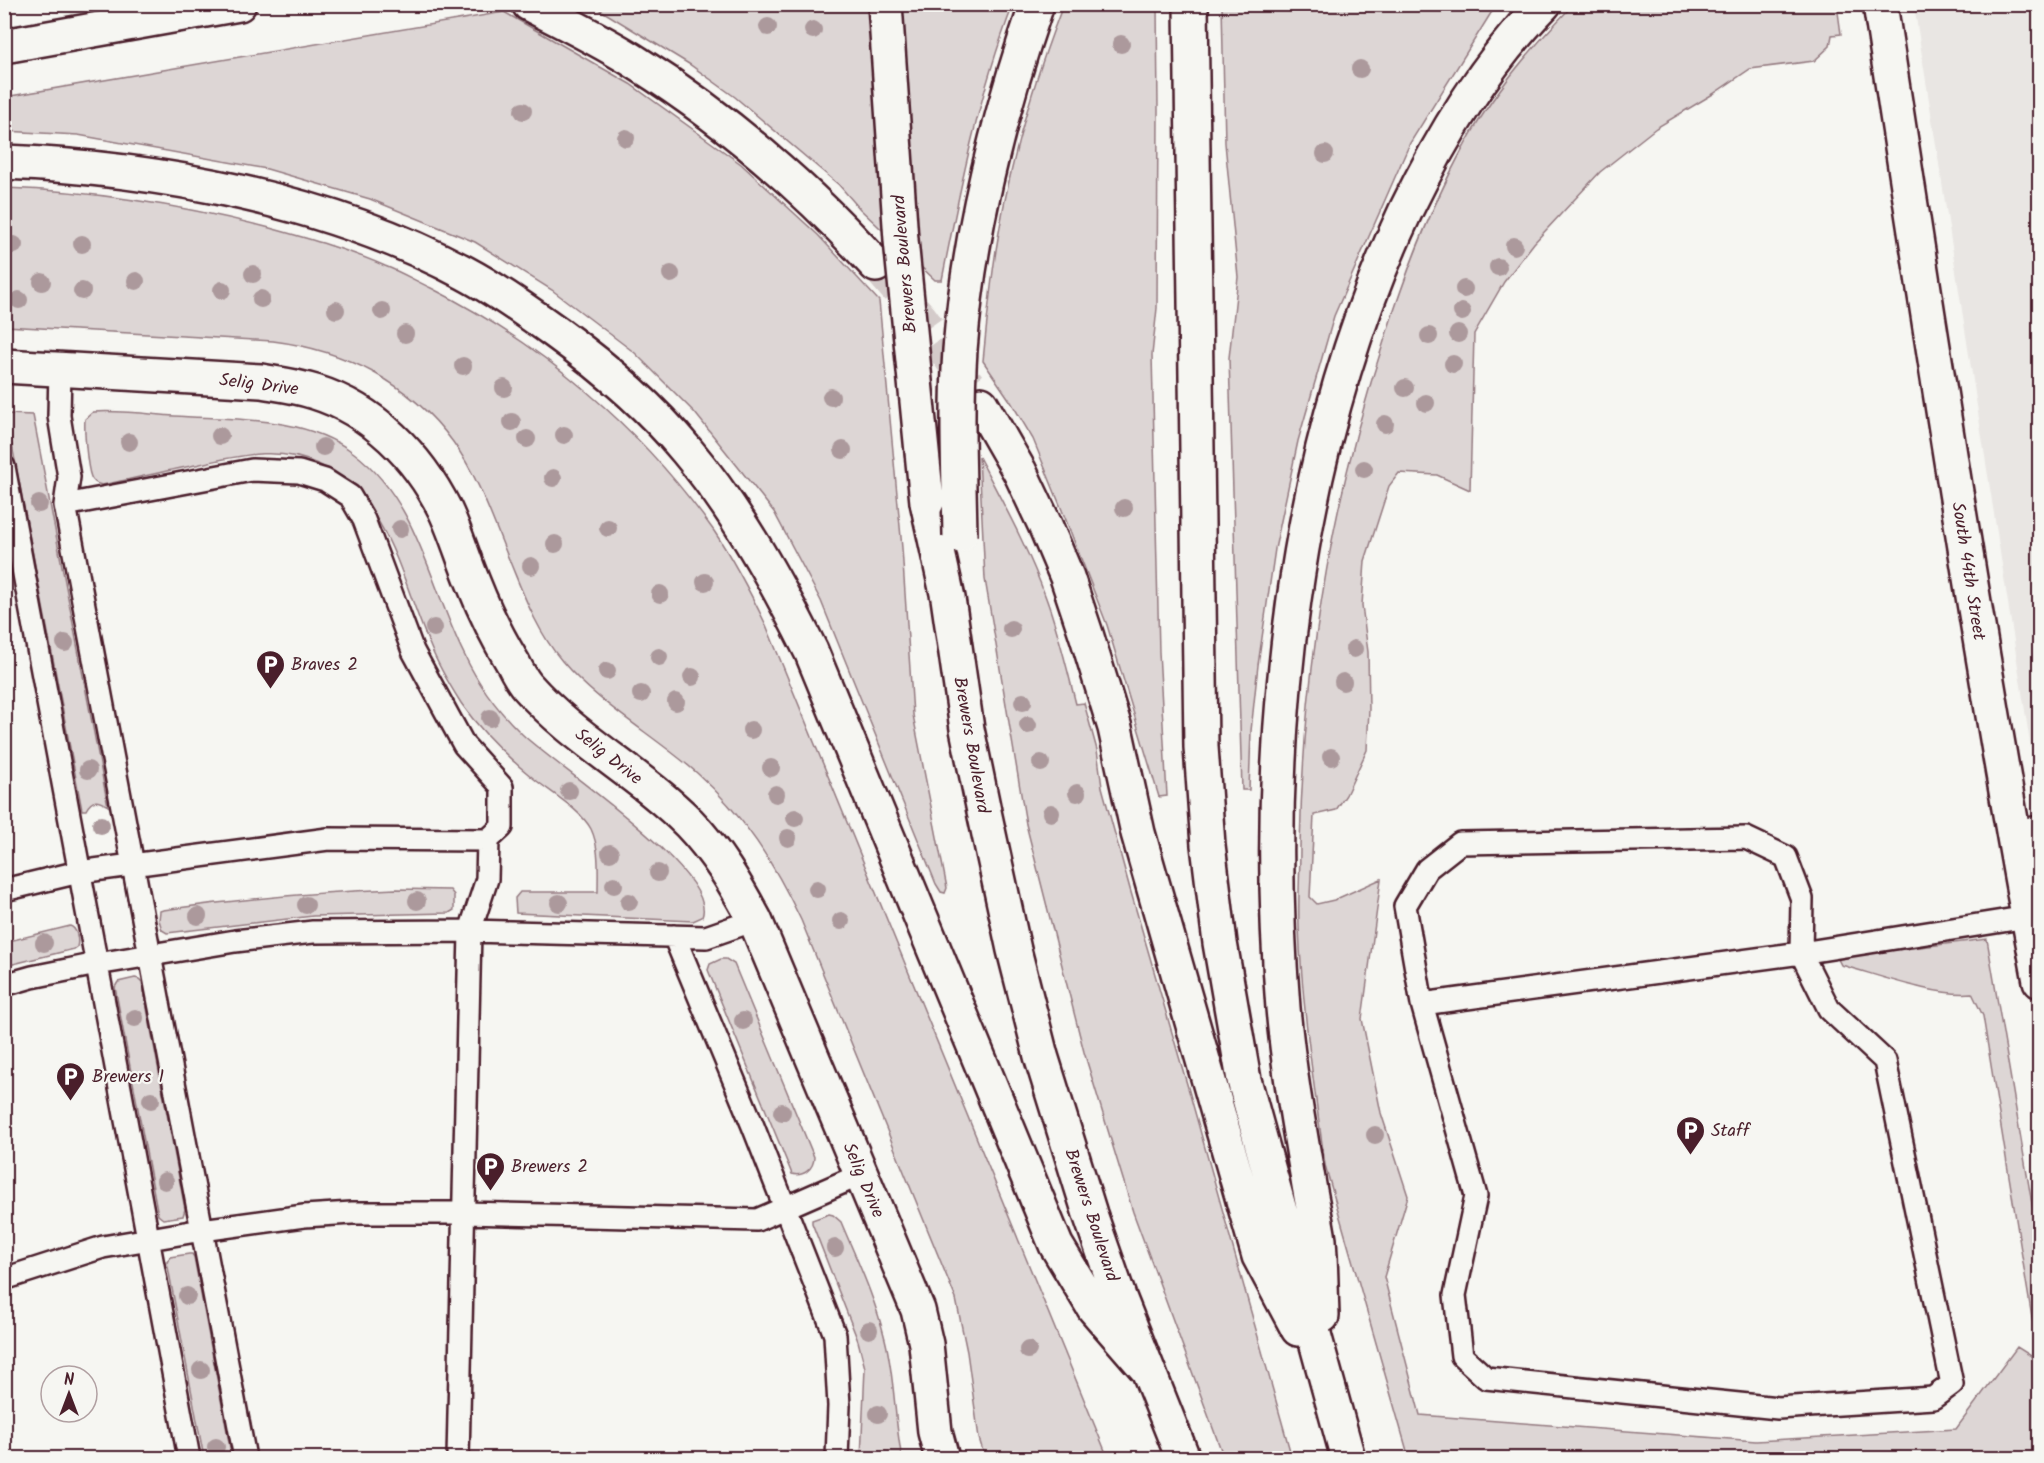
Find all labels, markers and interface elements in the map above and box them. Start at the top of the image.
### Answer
street label: Brewers Boulevard [885,193,926,334]
street label: Selig Drive [218,366,300,405]
street label: South 44th Street [1942,500,1993,643]
parking icon: Braves 2 [254,648,286,690]
place label: Braves 2 [291,651,358,680]
street label: Brewers Boulevard [944,675,997,817]
street label: Selig Drive [568,721,648,793]
parking icon: Brewers 1 [55,1060,87,1102]
place label: Brewers 1 [92,1063,164,1092]
parking icon: Staff [1674,1114,1706,1156]
place label: Staff [1711,1117,1752,1146]
street label: Selig Drive [834,1138,892,1223]
street label: Brewers Boulevard [1055,1145,1126,1287]
parking icon: Brewers 2 [474,1150,506,1192]
place label: Brewers 2 [511,1153,588,1182]
north arrow [39,1364,99,1424]
text: N [64,1368,74,1393]

